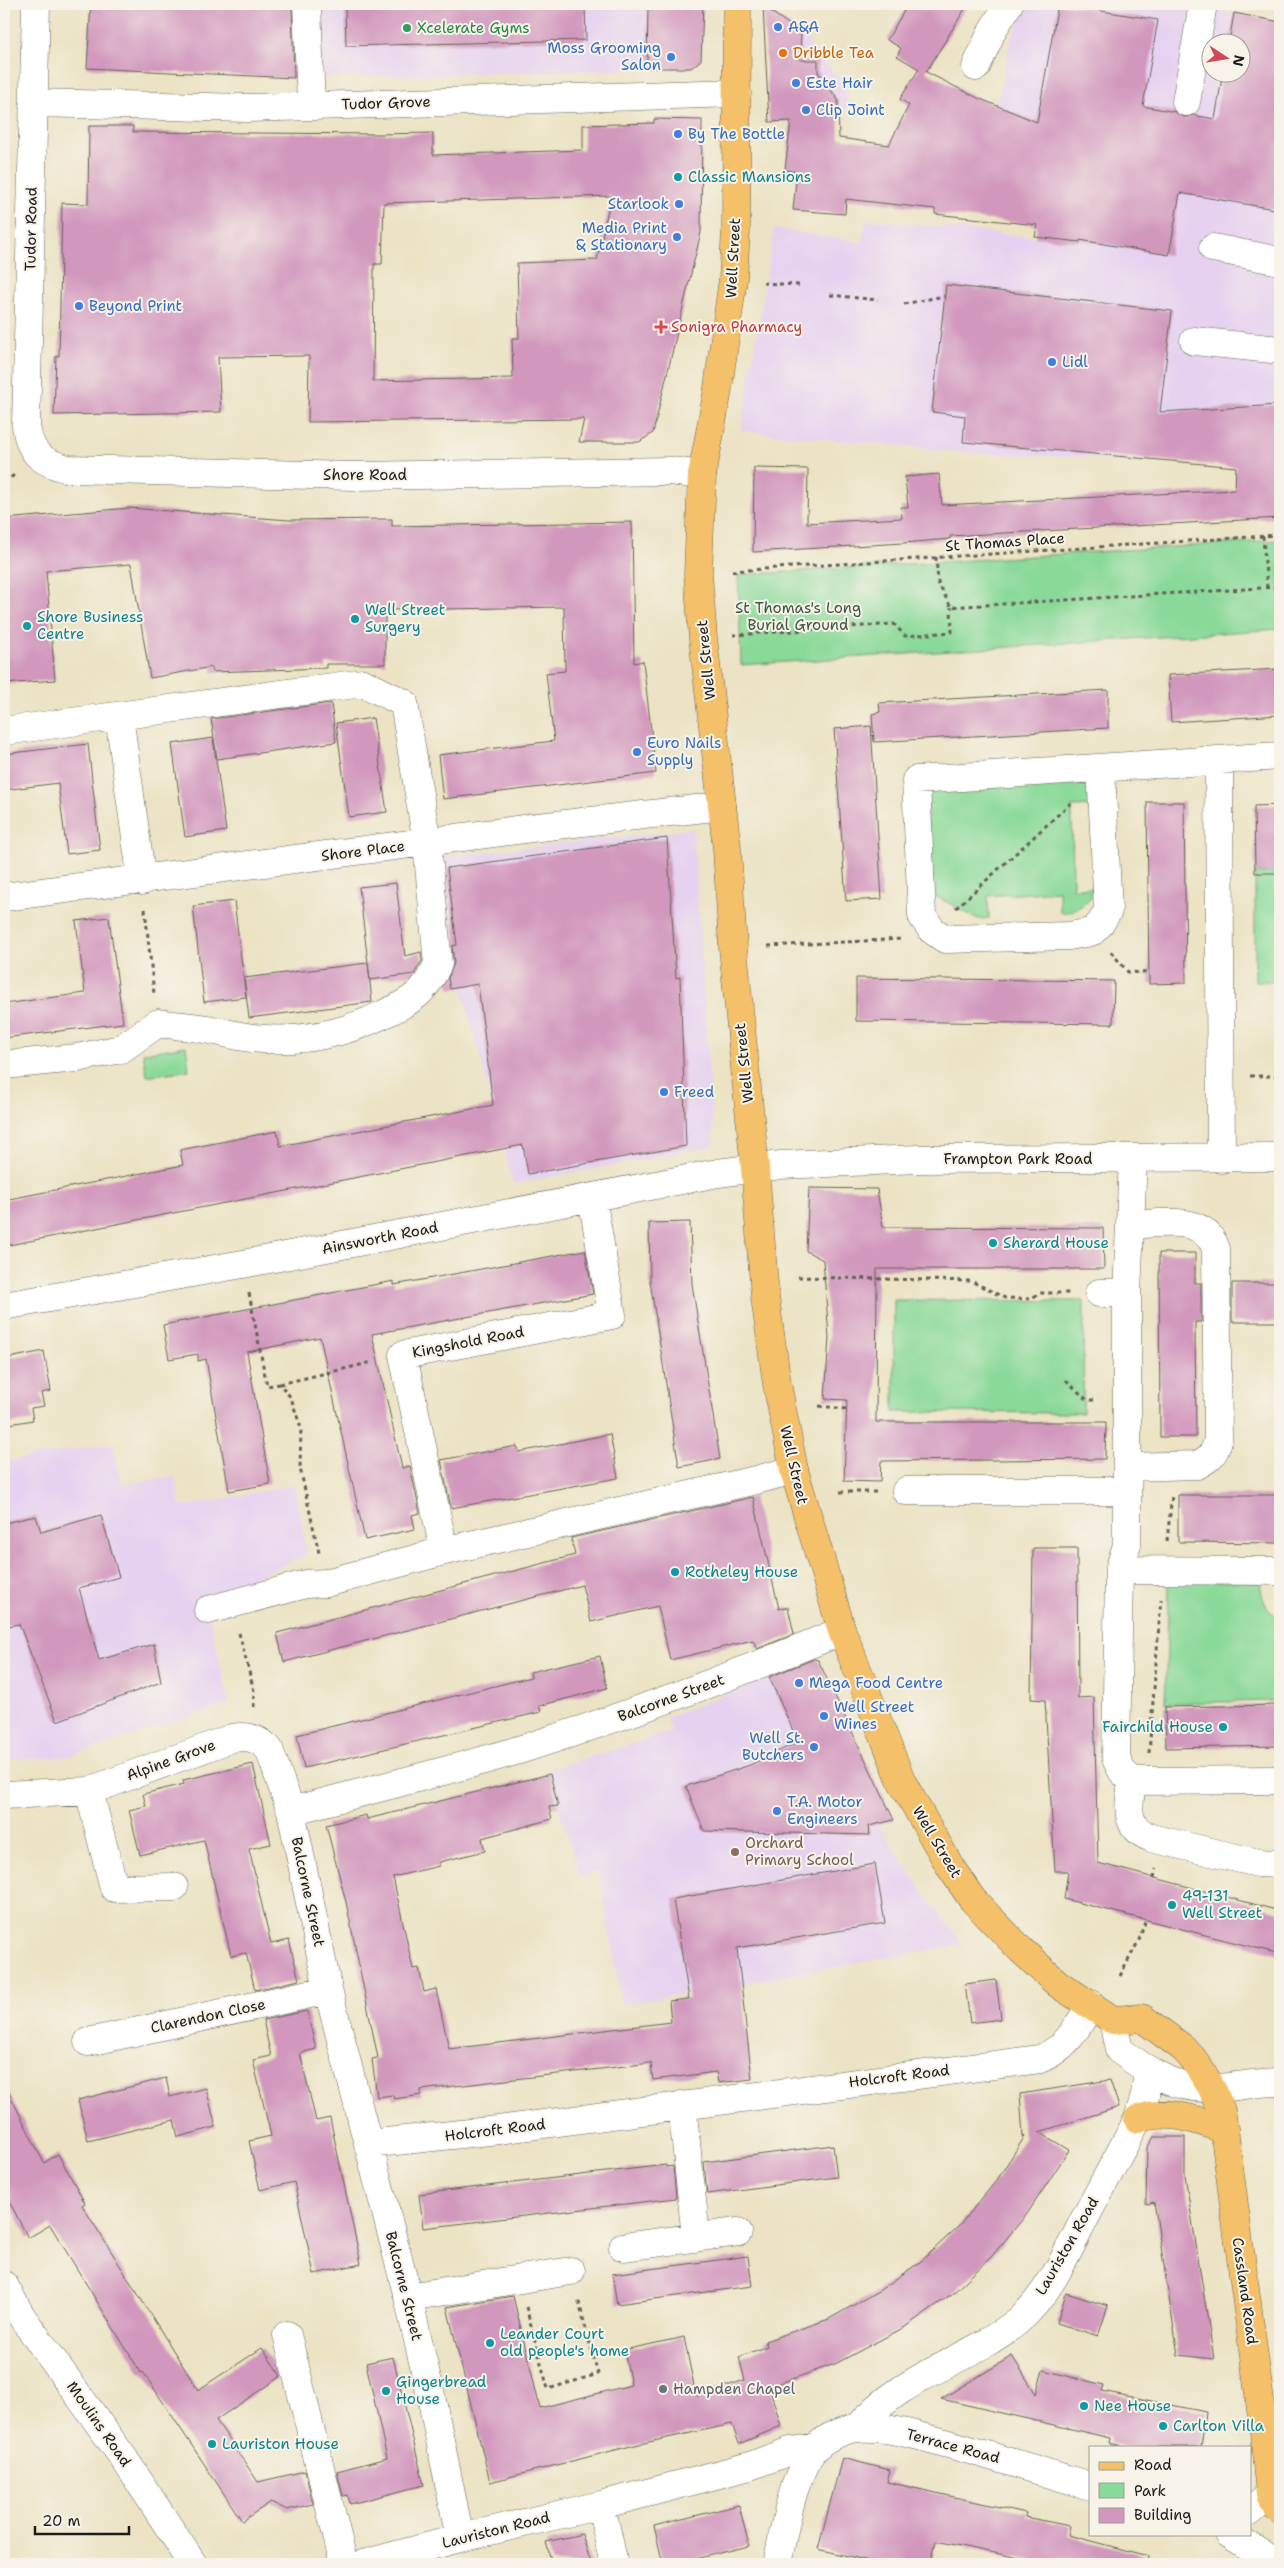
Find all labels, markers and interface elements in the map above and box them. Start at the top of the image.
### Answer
place label: A&A [788,17,819,37]
place label: Xcelerate Gyms [417,18,530,38]
marker: A&A [772,21,784,33]
marker: Xcelerate Gyms [401,22,413,34]
north arrow [1202,32,1252,82]
place label: Moss Grooming Salon [547,38,661,75]
place label: Dribble Tea [793,43,875,63]
marker: Dribble Tea [777,47,789,59]
marker: Moss Grooming Salon [665,51,677,63]
text: N [1229,53,1249,68]
place label: Este Hair [806,73,873,93]
marker: Este Hair [790,77,802,89]
street label: Tudor Grove [341,91,431,115]
place label: Clip Joint [816,100,885,120]
marker: Clip Joint [800,104,812,116]
place label: By The Bottle [688,124,785,144]
marker: By The Bottle [672,128,684,140]
place label: Classic Mansions [688,167,811,187]
marker: Classic Mansions [672,171,684,183]
street label: Tudor Road [20,186,42,271]
place label: Starlook [608,194,669,214]
marker: Starlook [673,198,685,210]
street label: Well Street [721,217,745,299]
place label: Media Print & Stationary [576,218,667,255]
marker: Media Print & Stationary [671,231,683,243]
place label: Beyond Print [89,296,182,316]
marker: Beyond Print [73,300,85,312]
place label: Sonigra Pharmacy [671,317,802,337]
marker: Sonigra Pharmacy [655,321,667,333]
place label: Lidl [1062,352,1088,372]
marker: Lidl [1046,356,1058,368]
street label: Shore Road [323,465,407,485]
street label: St Thomas Place [945,528,1065,556]
park label: St Thomas's Long Burial Ground [735,598,861,635]
place label: Well Street Surgery [365,600,445,637]
place label: Shore Business Centre [37,607,144,644]
marker: Well Street Surgery [349,613,361,625]
street label: Well Street [692,619,720,701]
marker: Shore Business Centre [21,620,33,632]
place label: Euro Nails Supply [647,733,721,770]
marker: Euro Nails Supply [631,746,643,758]
street label: Shore Place [320,836,406,866]
street label: Well Street [730,1022,758,1104]
place label: Freed [674,1082,715,1102]
marker: Freed [658,1086,670,1098]
street label: Frampton Park Road [944,1149,1093,1169]
street label: Ainsworth Road [320,1217,440,1259]
place label: Sherard House [1003,1233,1109,1253]
marker: Sherard House [987,1237,999,1249]
street label: Kingshold Road [410,1321,526,1363]
street label: Well Street [775,1424,813,1506]
place label: Rotheley House [685,1562,798,1582]
marker: Rotheley House [669,1566,681,1578]
street label: Balcorne Street [615,1669,727,1727]
place label: Mega Food Centre [809,1673,943,1693]
marker: Mega Food Centre [793,1677,805,1689]
place label: Well Street Wines [834,1697,914,1734]
marker: Well Street Wines [818,1710,830,1722]
place label: Fairchild House [1102,1717,1213,1737]
marker: Fairchild House [1217,1721,1229,1733]
place label: Well St. Butchers [742,1728,804,1765]
street label: Alpine Grove [124,1735,218,1785]
marker: Well St. Butchers [808,1741,820,1753]
place label: T.A. Motor Engineers [787,1792,863,1829]
street label: Well Street [908,1802,966,1882]
marker: T.A. Motor Engineers [771,1805,783,1817]
place label: Orchard Primary School [745,1833,854,1870]
street label: Balcorne Street [287,1835,329,1949]
marker: Orchard Primary School [729,1846,741,1858]
place label: 49-131 Well Street [1182,1886,1262,1923]
marker: 49-131 Well Street [1166,1899,1178,1911]
street label: Clarendon Close [149,1994,267,2038]
street label: Holcroft Road [847,2060,951,2092]
street label: Holcroft Road [443,2114,547,2146]
street label: Lauriston Road [1031,2193,1104,2299]
street label: Balcorne Street [381,2229,427,2343]
street label: Cassland Road [1228,2236,1262,2346]
place label: Leander Court old people's home [500,2324,629,2361]
marker: Leander Court old people's home [484,2337,496,2349]
place label: Gingerbread House [396,2372,487,2409]
street label: Moulins Road [62,2377,136,2471]
place label: Hampden Chapel [673,2379,796,2399]
marker: Hampden Chapel [657,2383,669,2395]
marker: Gingerbread House [380,2385,392,2397]
place label: Nee House [1094,2396,1171,2416]
marker: Nee House [1078,2400,1090,2412]
place label: Carlton Villa [1173,2416,1265,2436]
marker: Carlton Villa [1157,2420,1169,2432]
street label: Terrace Road [904,2424,1003,2468]
place label: Lauriston House [222,2434,339,2454]
marker: Lauriston House [206,2438,218,2450]
legend [1089,2446,1252,2536]
text: Road [1134,2455,1172,2475]
text: Park [1134,2481,1166,2501]
scale bar [35,2503,129,2535]
text: Building [1134,2505,1191,2525]
street label: Lauriston Road [440,2507,553,2553]
text: 20 m [42,2511,81,2531]

